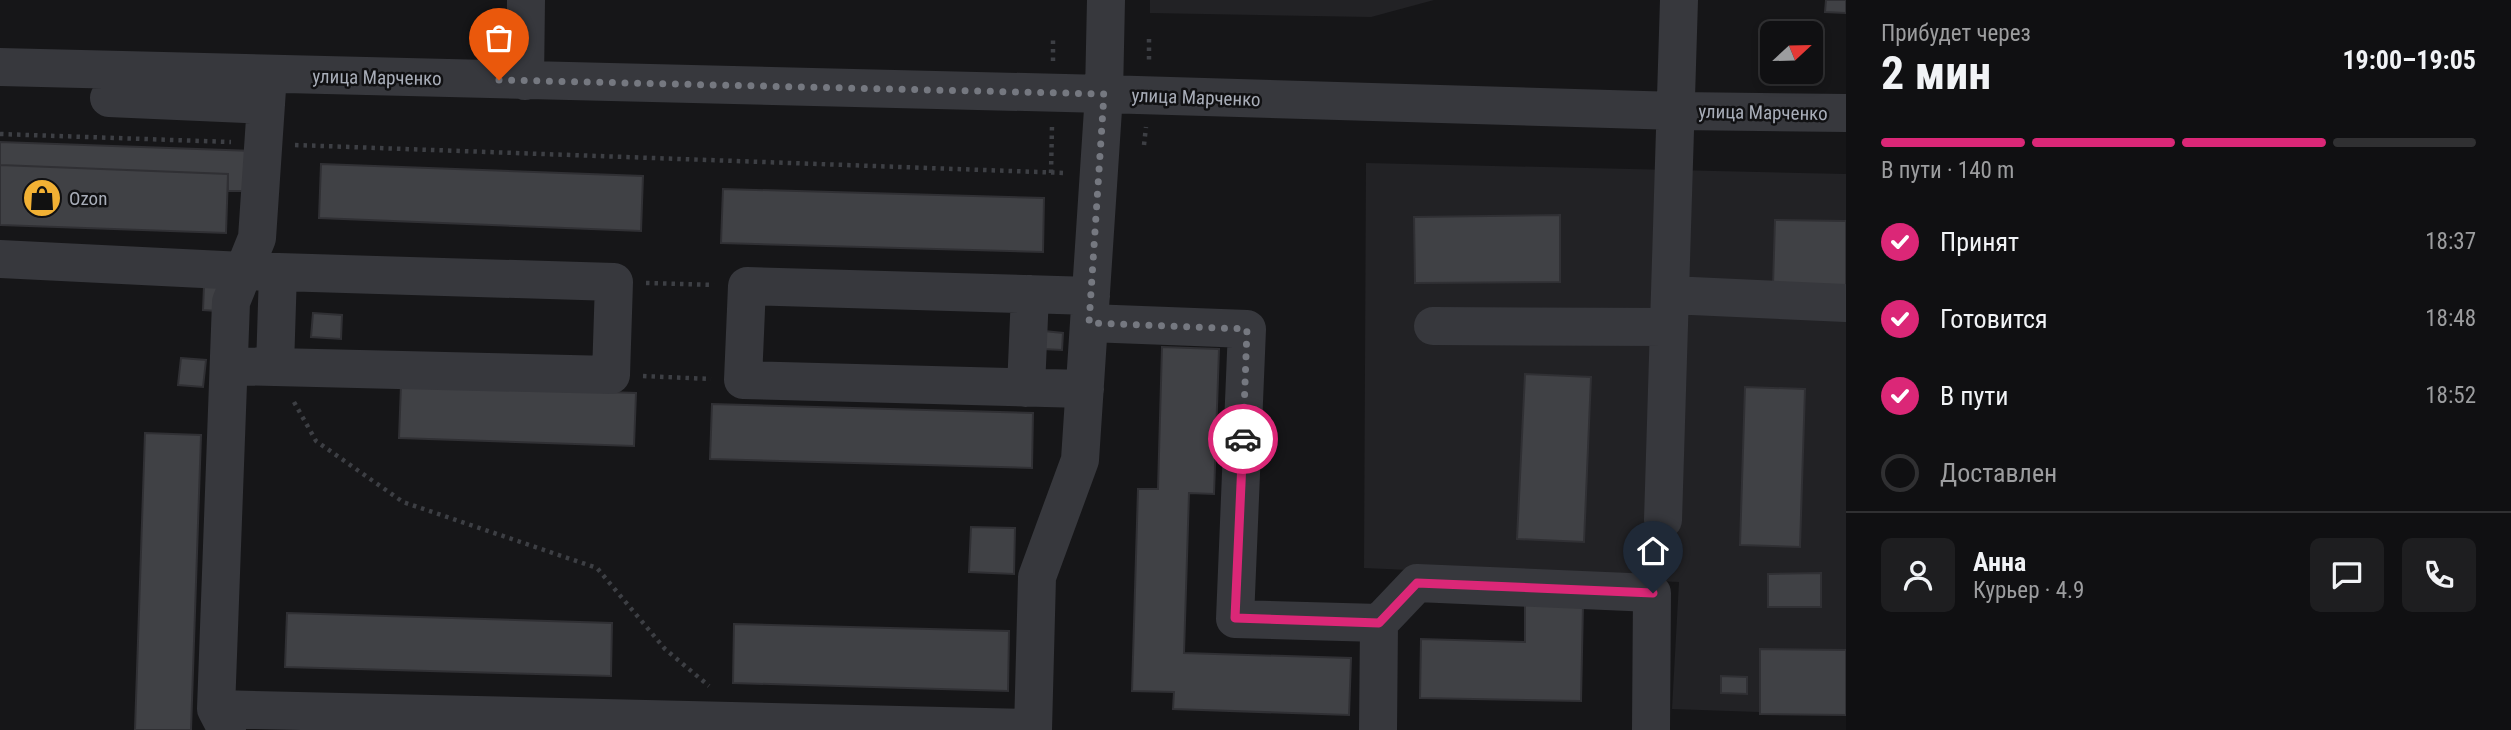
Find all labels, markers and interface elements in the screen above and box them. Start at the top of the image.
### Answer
pin [469,8,529,80]
icon: bag [480,19,518,57]
text: Прибудет через [1881,20,2031,47]
north arrow [1760,21,1824,84]
map controls [1760,21,1823,84]
text: 19:00–19:05 [2342,45,2476,75]
text: 2 мин [1881,46,1991,100]
street label: улица Марченко [312,65,442,90]
street label: улица Марченко [1131,84,1261,111]
street label: улица Марченко [1698,100,1828,125]
text: В пути · 140 m [1881,157,2014,184]
shop icon: Ozon [21,177,63,219]
place label: Ozon [69,187,107,210]
icon: check [1881,223,1919,261]
text: Принят [1940,227,2019,257]
text: 18:37 [2425,228,2476,255]
icon: check [1881,300,1919,338]
text: Готовится [1940,304,2048,334]
text: 18:48 [2425,305,2476,332]
icon: check [1881,377,1919,415]
text: В пути [1940,381,2009,411]
text: 18:52 [2425,382,2476,409]
courier [1208,404,1278,474]
icon: car [1224,420,1262,458]
text: Доставлен [1940,458,2057,488]
pin [1623,521,1683,593]
icon: home [1634,532,1672,570]
button: person [1881,538,1955,612]
button: chat [2310,538,2384,612]
button: phone [2402,538,2476,612]
text: Анна [1973,547,2026,577]
text: Курьер · 4.9 [1973,577,2084,604]

